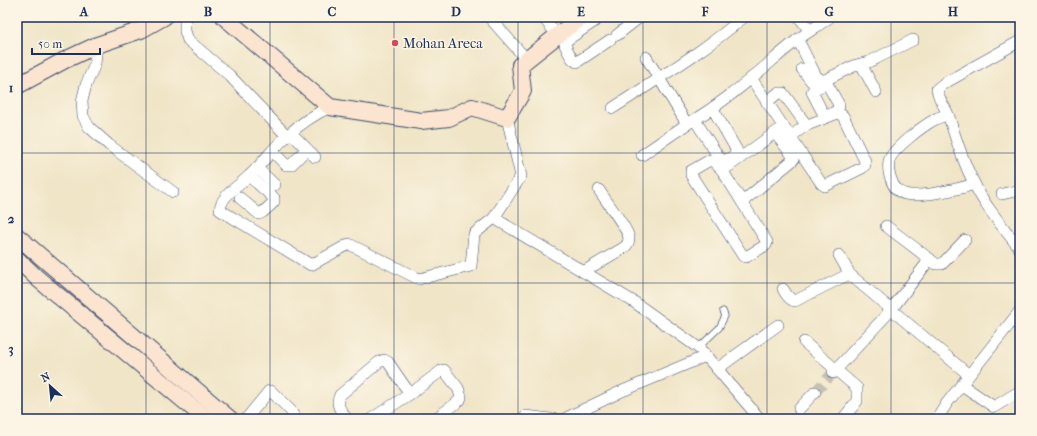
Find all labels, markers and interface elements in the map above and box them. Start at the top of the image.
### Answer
text: A [79,4,89,19]
text: B [204,4,213,19]
text: C [328,4,337,19]
text: D [451,4,461,19]
text: E [577,4,585,19]
text: F [701,4,709,19]
text: G [824,4,834,19]
text: H [948,4,959,19]
scale bar [32,30,100,56]
place label: Mohan Areca [403,35,483,52]
text: 50 m [38,37,62,51]
marker: Mohan Areca [390,38,400,48]
text: 1 [9,80,14,95]
text: 2 [8,211,15,226]
text: 3 [8,341,14,357]
north arrow [30,366,70,406]
text: N [39,370,53,385]

